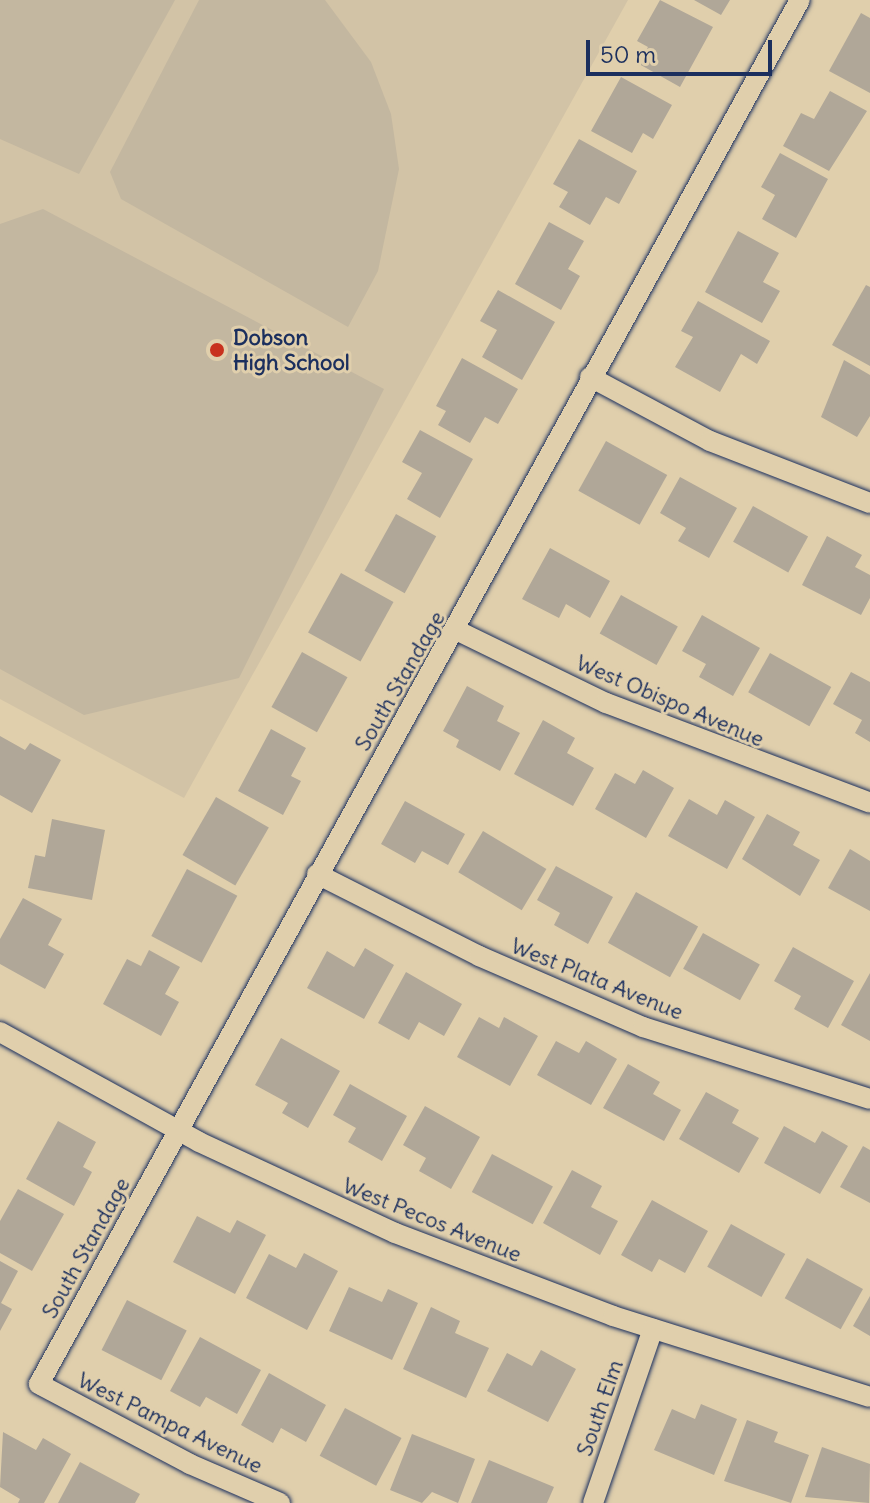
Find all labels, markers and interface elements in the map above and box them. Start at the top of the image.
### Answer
scale bar [590,24,776,74]
text: 50 m [600,39,656,69]
place label: Dobson High School [233,324,350,376]
marker: Dobson High School [208,341,226,359]
street label: South Standage [349,606,451,756]
street label: West Obispo Avenue [572,649,768,753]
street label: West Plata Avenue [507,932,687,1026]
street label: West Pecos Avenue [339,1172,525,1268]
street label: South Standage [36,1173,136,1323]
street label: South Elm [571,1356,629,1460]
street label: West Pampa Avenue [73,1367,267,1479]

